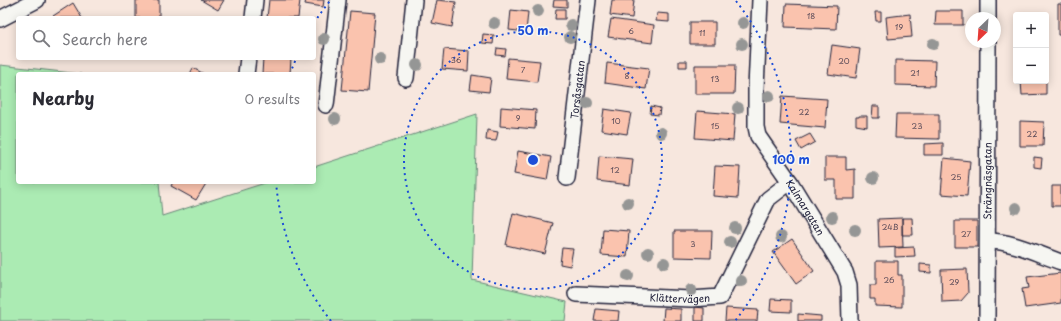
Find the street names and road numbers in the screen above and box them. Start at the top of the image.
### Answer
street label: Torsåsgatan [566,59,588,120]
street label: Strängnäsgatan [979,142,995,220]
street label: Kalmargatan [783,176,829,238]
street label: Klättervägen [649,289,711,306]

